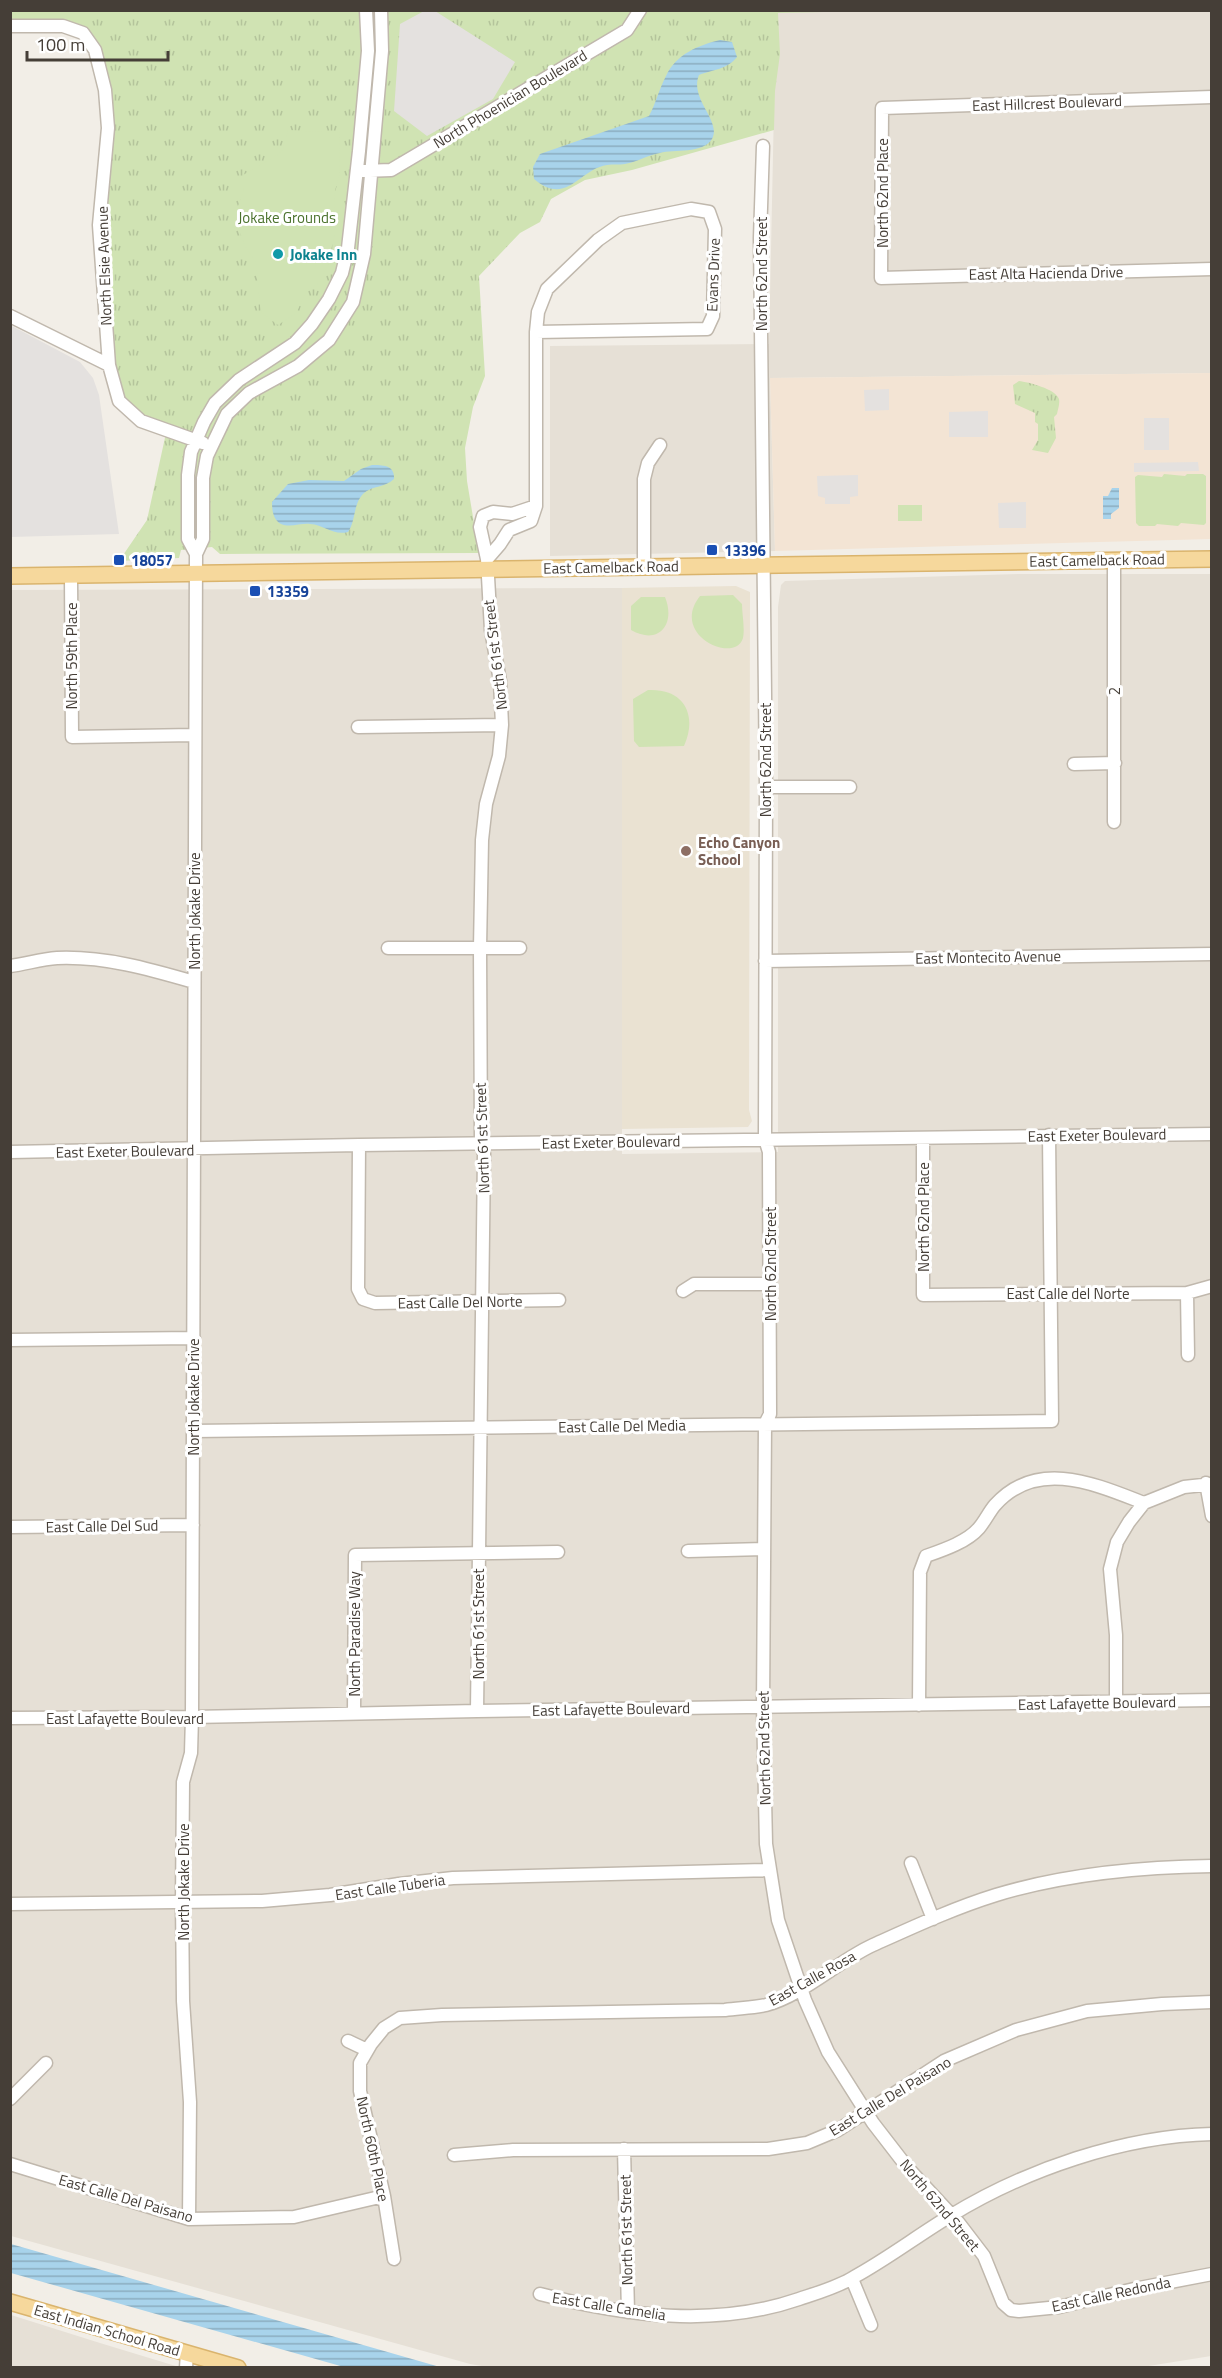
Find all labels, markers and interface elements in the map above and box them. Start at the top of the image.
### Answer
scale bar [27,24,168,62]
text: 100 m [36,31,85,58]
street label: North Phoenician Boulevard [429,44,591,154]
street label: East Hillcrest Boulevard [972,89,1122,117]
street label: North 62nd Place [871,138,894,248]
street label: North Elsie Avenue [90,206,118,326]
park label: Jokake Grounds [238,206,336,229]
street label: North 62nd Street [750,216,773,331]
street label: Evans Drive [700,238,726,312]
place label: Jokake Inn [290,243,357,266]
marker: Jokake Inn [271,247,285,261]
street label: East Alta Hacienda Drive [969,260,1123,286]
place label: 13396 [724,539,766,562]
marker: 13396 [705,543,719,557]
street label: East Camelback Road [1029,547,1165,573]
place label: 18057 [131,549,173,572]
marker: 18057 [112,553,126,567]
street label: East Camelback Road [543,554,679,580]
place label: 13359 [267,580,309,603]
marker: 13359 [248,584,262,598]
street label: North 61st Street [477,598,513,711]
street label: North 59th Place [60,602,83,710]
street label: 2 [1103,687,1126,695]
street label: North 62nd Street [754,702,777,817]
place label: Echo Canyon School [698,831,780,871]
marker: Echo Canyon School [679,844,693,858]
street label: North Jokake Drive [183,852,206,970]
street label: East Montecito Avenue [915,944,1061,970]
street label: North 61st Street [469,1081,495,1194]
street label: East Exeter Boulevard [1027,1122,1167,1148]
street label: East Exeter Boulevard [541,1129,681,1155]
street label: East Exeter Boulevard [55,1138,195,1164]
street label: North 62nd Place [912,1162,935,1272]
street label: North 62nd Street [759,1206,782,1321]
street label: East Calle del Norte [1006,1282,1130,1305]
street label: East Calle Del Norte [397,1289,523,1315]
street label: North Jokake Drive [182,1338,205,1456]
street label: East Calle Del Media [558,1413,687,1439]
street label: East Calle Del Sud [45,1514,159,1538]
street label: North 61st Street [467,1568,490,1679]
street label: North Paradise Way [343,1571,366,1697]
street label: North 62nd Street [751,1690,776,1805]
street label: East Lafayette Boulevard [1018,1690,1176,1716]
street label: East Lafayette Boulevard [532,1696,690,1722]
street label: East Lafayette Boulevard [46,1707,204,1730]
street label: North Jokake Drive [172,1823,195,1941]
street label: East Calle Tuberia [334,1868,447,1906]
street label: East Calle Rosa [764,1944,860,2011]
street label: East Calle Del Paisano [825,2050,956,2142]
street label: North 60th Place [351,2094,395,2204]
street label: North 62nd Street [894,2154,986,2257]
street label: East Calle Del Paisano [56,2168,196,2228]
street label: North 61st Street [614,2174,638,2286]
street label: East Calle Redonda [1049,2270,1173,2318]
street label: East Calle Camelia [550,2286,668,2326]
street label: East Indian School Road [31,2298,183,2362]

